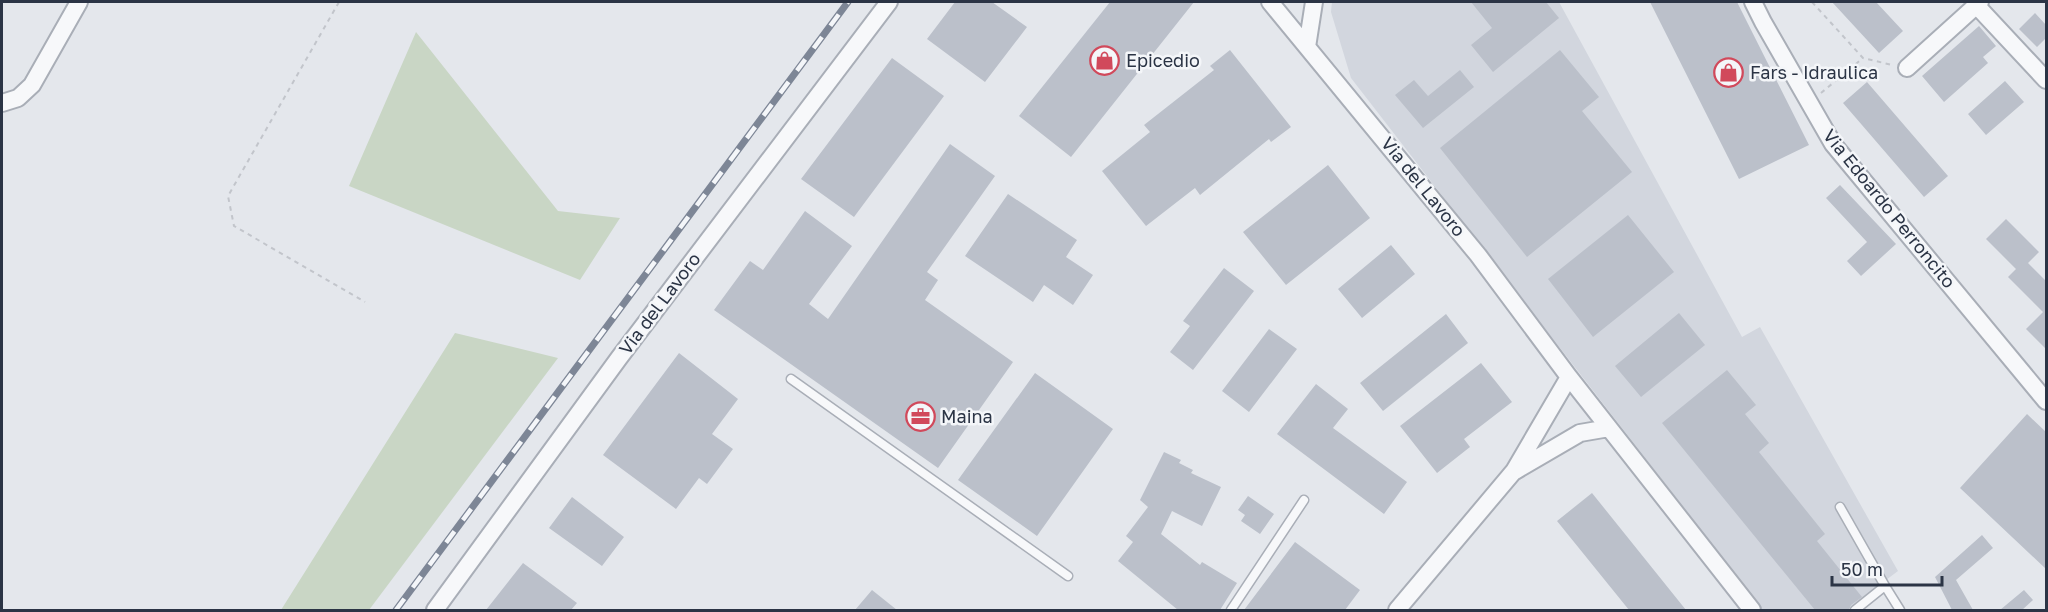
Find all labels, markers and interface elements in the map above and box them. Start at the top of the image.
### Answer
shop icon: Epicedio [1089,45,1121,77]
place label: Epicedio [1126,49,1200,71]
shop icon: Fars - Idraulica [1713,57,1745,89]
place label: Fars - Idraulica [1750,61,1878,83]
street label: Via Edoardo Perroncito [1819,124,1961,292]
street label: Via del Lavoro [1377,132,1471,241]
street label: Via del Lavoro [614,248,705,359]
office icon: Maina [904,401,936,433]
place label: Maina [941,405,993,427]
scale bar [1832,549,1942,587]
text: 50 m [1841,558,1883,580]

